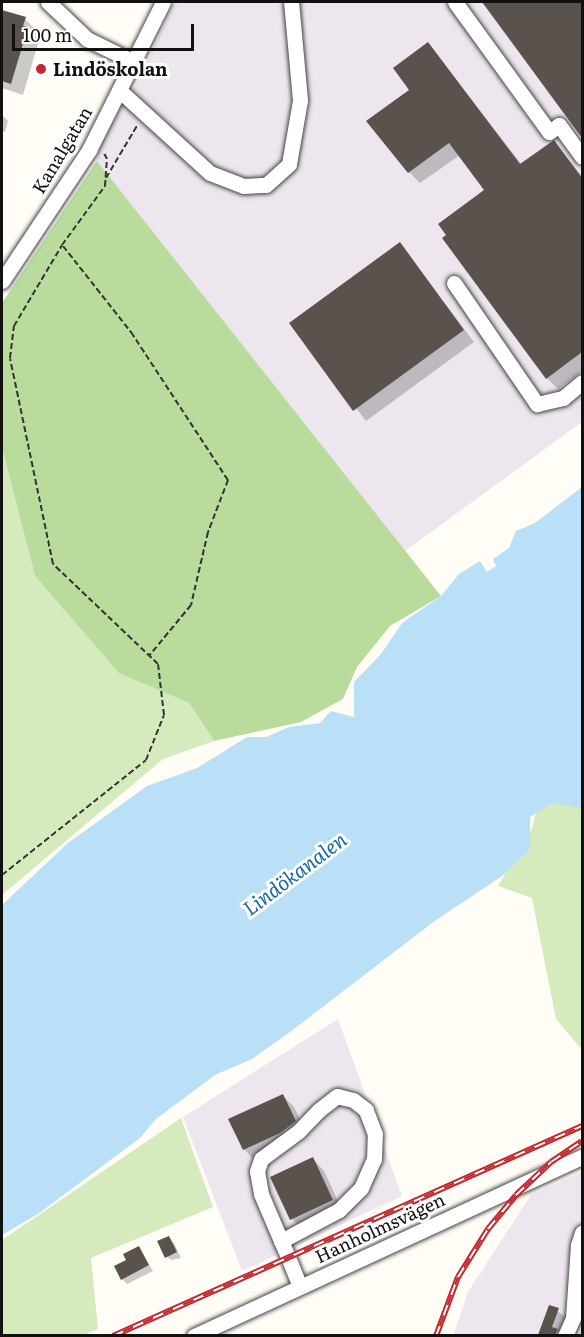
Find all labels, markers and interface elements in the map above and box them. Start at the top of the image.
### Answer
scale bar [15,12,196,50]
text: 100 m [23,21,72,48]
place label: Lindöskolan [53,58,168,80]
marker: Lindöskolan [34,62,48,76]
street label: Kanalgatan [27,102,97,198]
water label: Lindökanalen [238,826,350,920]
street label: Hanholmsvägen [312,1188,448,1268]

